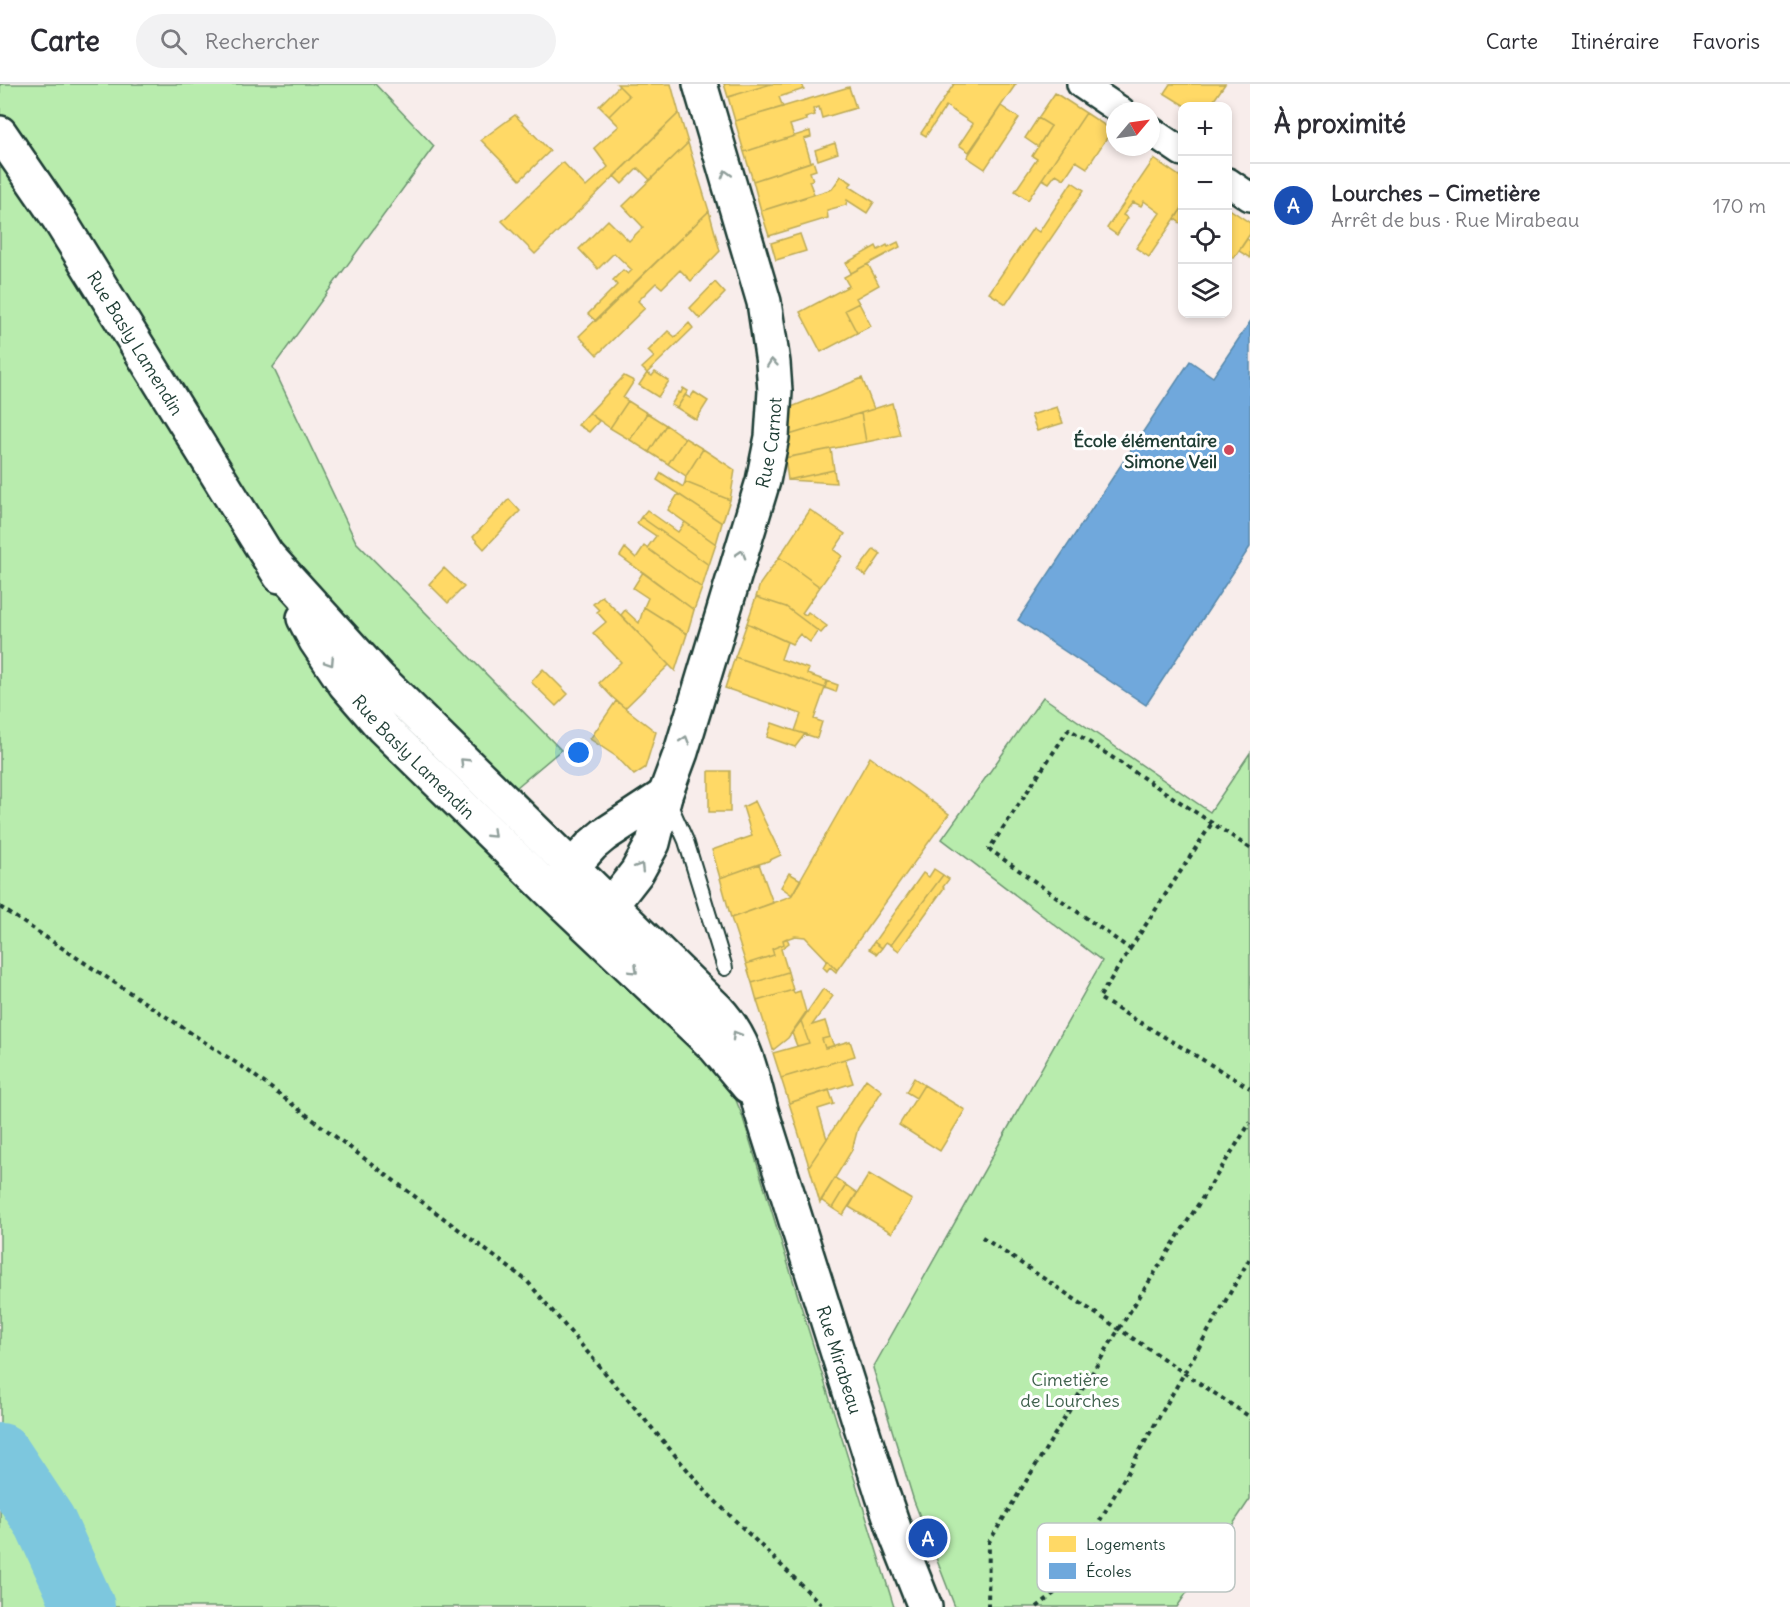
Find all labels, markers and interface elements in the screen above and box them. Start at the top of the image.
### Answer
search box [136,14,556,68]
text: Carte [30,23,100,59]
icon: search [157,25,190,58]
text: Rechercher [205,27,320,55]
text: Carte [1486,28,1538,55]
text: Itinéraire [1571,28,1659,55]
text: Favoris [1692,28,1760,55]
north arrow [1106,102,1160,156]
map controls [1178,102,1232,318]
button: + [1178,102,1232,156]
text: À proximité [1274,107,1406,140]
button: − [1178,156,1232,210]
one-way arrow [721,169,733,180]
text: Lourches – Cimetière [1331,179,1540,207]
text: A [1287,193,1300,218]
text: 170 m [1713,193,1766,218]
text: Arrêt de bus · Rue Mirabeau [1331,207,1579,232]
button: locate [1178,210,1232,264]
button: layers [1178,264,1232,318]
street label: Rue Basly Lamendin [82,266,189,419]
one-way arrow [767,359,779,368]
street label: Rue Carnot [750,396,786,491]
place label: École élémentaire Simone Veil [1074,429,1217,473]
marker: École élémentaire Simone Veil [1222,443,1236,457]
one-way arrow [734,549,746,560]
one-way arrow [323,655,334,666]
street label: Rue Basly Lamendin [348,690,480,823]
one-way arrow [678,735,690,746]
your location [564,738,593,767]
one-way arrow [461,758,472,769]
one-way arrow [484,827,495,838]
one-way arrow [632,863,644,873]
one-way arrow [627,963,638,974]
one-way arrow [732,1031,743,1041]
street label: Rue Mirabeau [812,1303,868,1417]
park label: Cimetière de Lourches [1020,1368,1120,1412]
pin: A [908,1516,948,1560]
legend [1037,1523,1235,1592]
text: Logements [1086,1534,1166,1554]
text: Écoles [1086,1561,1132,1581]

